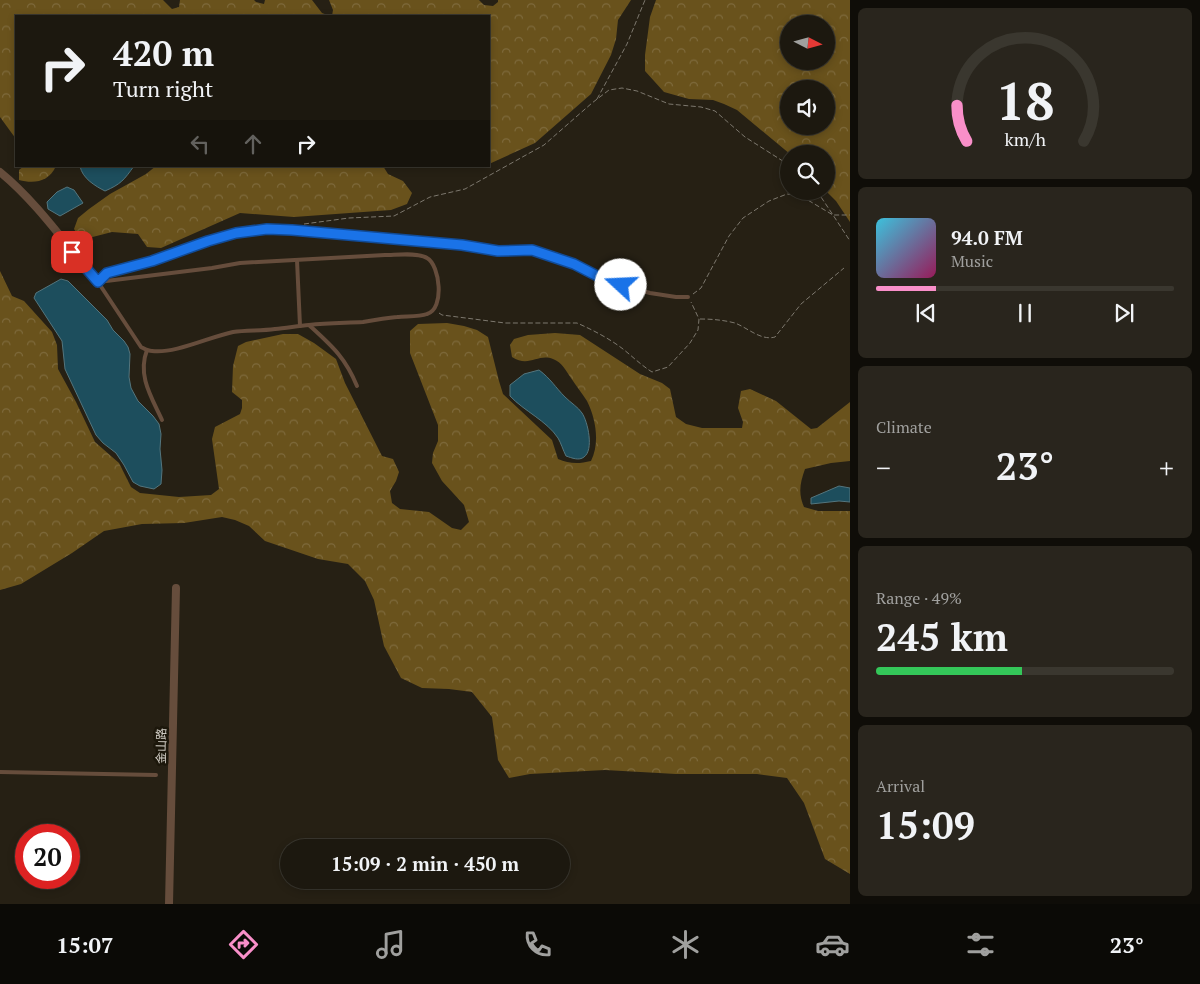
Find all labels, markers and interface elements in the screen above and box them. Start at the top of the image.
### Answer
north arrow [780,15,835,70]
map controls [780,15,835,200]
text: 420 m [113,30,214,76]
icon: right [30,35,95,100]
text: 18 [996,66,1054,135]
text: Turn right [113,74,213,103]
button: sound [780,80,835,135]
text: km/h [1004,127,1046,151]
icon: left [186,130,214,158]
icon: ahead [239,130,267,158]
icon: right [292,130,320,158]
button: search [780,145,835,200]
text: 94.0 FM [951,225,1023,250]
pin [51,231,93,273]
icon: arrive [58,238,86,266]
text: Music [951,250,993,272]
position arrow [594,258,646,310]
icon: previous [912,299,940,327]
icon: pause [1011,299,1039,327]
icon: next [1110,299,1138,327]
text: Climate [876,416,932,438]
text: 23° [996,441,1054,491]
text: − [876,449,891,486]
text: + [1159,449,1174,486]
text: Range · 49% [876,587,962,609]
text: 245 km [876,612,1008,662]
street label: 金山路 [153,728,169,764]
text: Arrival [876,775,925,797]
text: 15:09 [876,800,975,850]
speed limit sign: 20 [15,824,80,889]
text: 15:09 · 2 min · 450 m [331,851,519,876]
icon: directions [226,927,261,962]
icon: music [373,927,408,962]
icon: phone [520,927,555,962]
icon: climate [668,927,703,962]
icon: car [815,927,850,962]
icon: filters [963,927,998,962]
text: 15:07 [56,930,113,959]
text: 23° [1110,930,1144,959]

